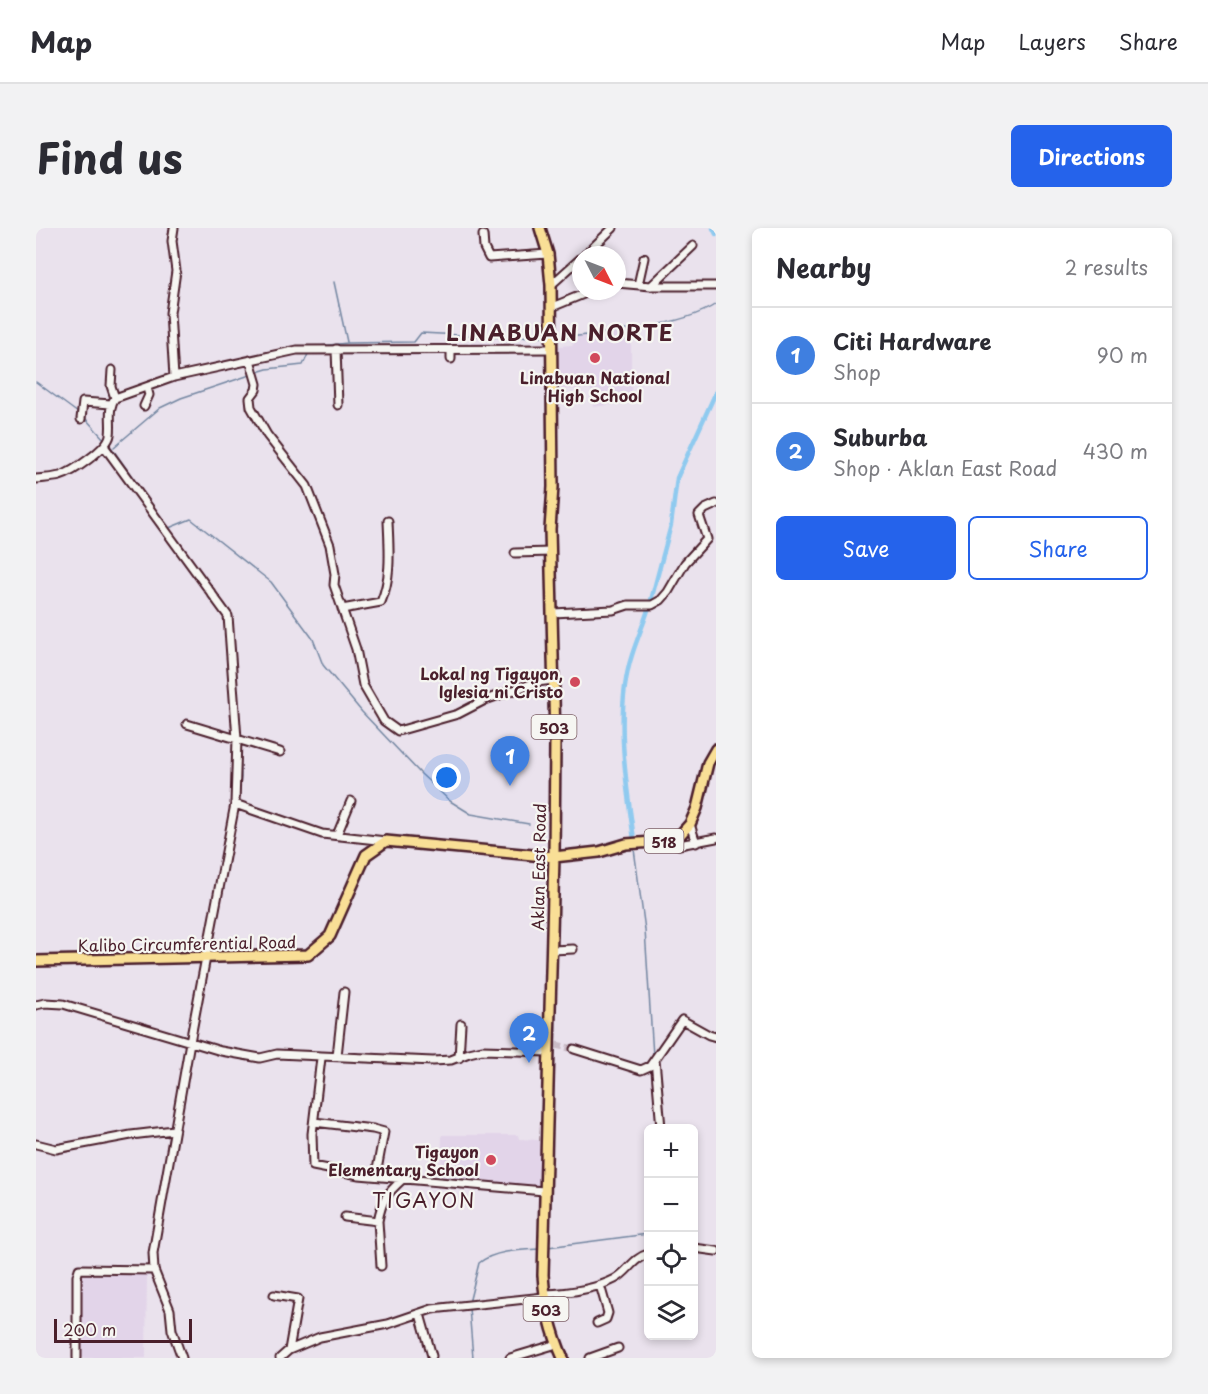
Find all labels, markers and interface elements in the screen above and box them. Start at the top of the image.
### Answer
text: Map [30,20,92,63]
text: Map [941,25,985,57]
text: Layers [1018,25,1086,57]
text: Share [1119,25,1178,57]
text: Find us [36,125,183,188]
button: Directions [1011,125,1172,187]
north arrow [572,246,626,300]
text: Nearby [776,248,871,287]
text: 2 results [1065,252,1148,282]
district label: LINABUAN NORTE [446,315,674,348]
text: Citi Hardware [833,324,991,357]
text: 1 [791,340,800,370]
text: 90 m [1097,340,1148,370]
marker: Linabuan National High School [588,351,602,365]
text: Shop [833,357,881,387]
place label: Linabuan National High School [520,365,670,407]
text: Suburba [833,420,928,453]
text: 2 [788,436,803,466]
text: 430 m [1083,436,1148,466]
text: Shop · Aklan East Road [833,453,1057,483]
button: Save [776,516,956,580]
button: Share [968,516,1148,580]
place label: Lokal ng Tigayon, Iglesia ni Cristo [420,661,563,703]
marker: Lokal ng Tigayon, Iglesia ni Cristo [568,675,582,689]
road number: 503 [532,715,576,739]
pin: 1 [490,736,530,786]
your location [432,763,461,792]
street label: Aklan East Road [525,803,551,931]
road number: 518 [644,829,684,853]
street label: Kalibo Circumferential Road [77,929,297,957]
pin: 2 [510,1014,548,1063]
map controls [644,1124,698,1340]
button: + [644,1124,698,1178]
place label: Tigayon Elementary School [328,1139,479,1181]
marker: Tigayon Elementary School [484,1153,498,1167]
button: − [644,1178,698,1232]
district label: TIGAYON [372,1185,476,1215]
button: locate [644,1232,698,1286]
button: layers [644,1286,698,1340]
road number: 503 [524,1297,568,1321]
scale bar [54,1316,192,1344]
text: 200 m [63,1317,116,1341]

